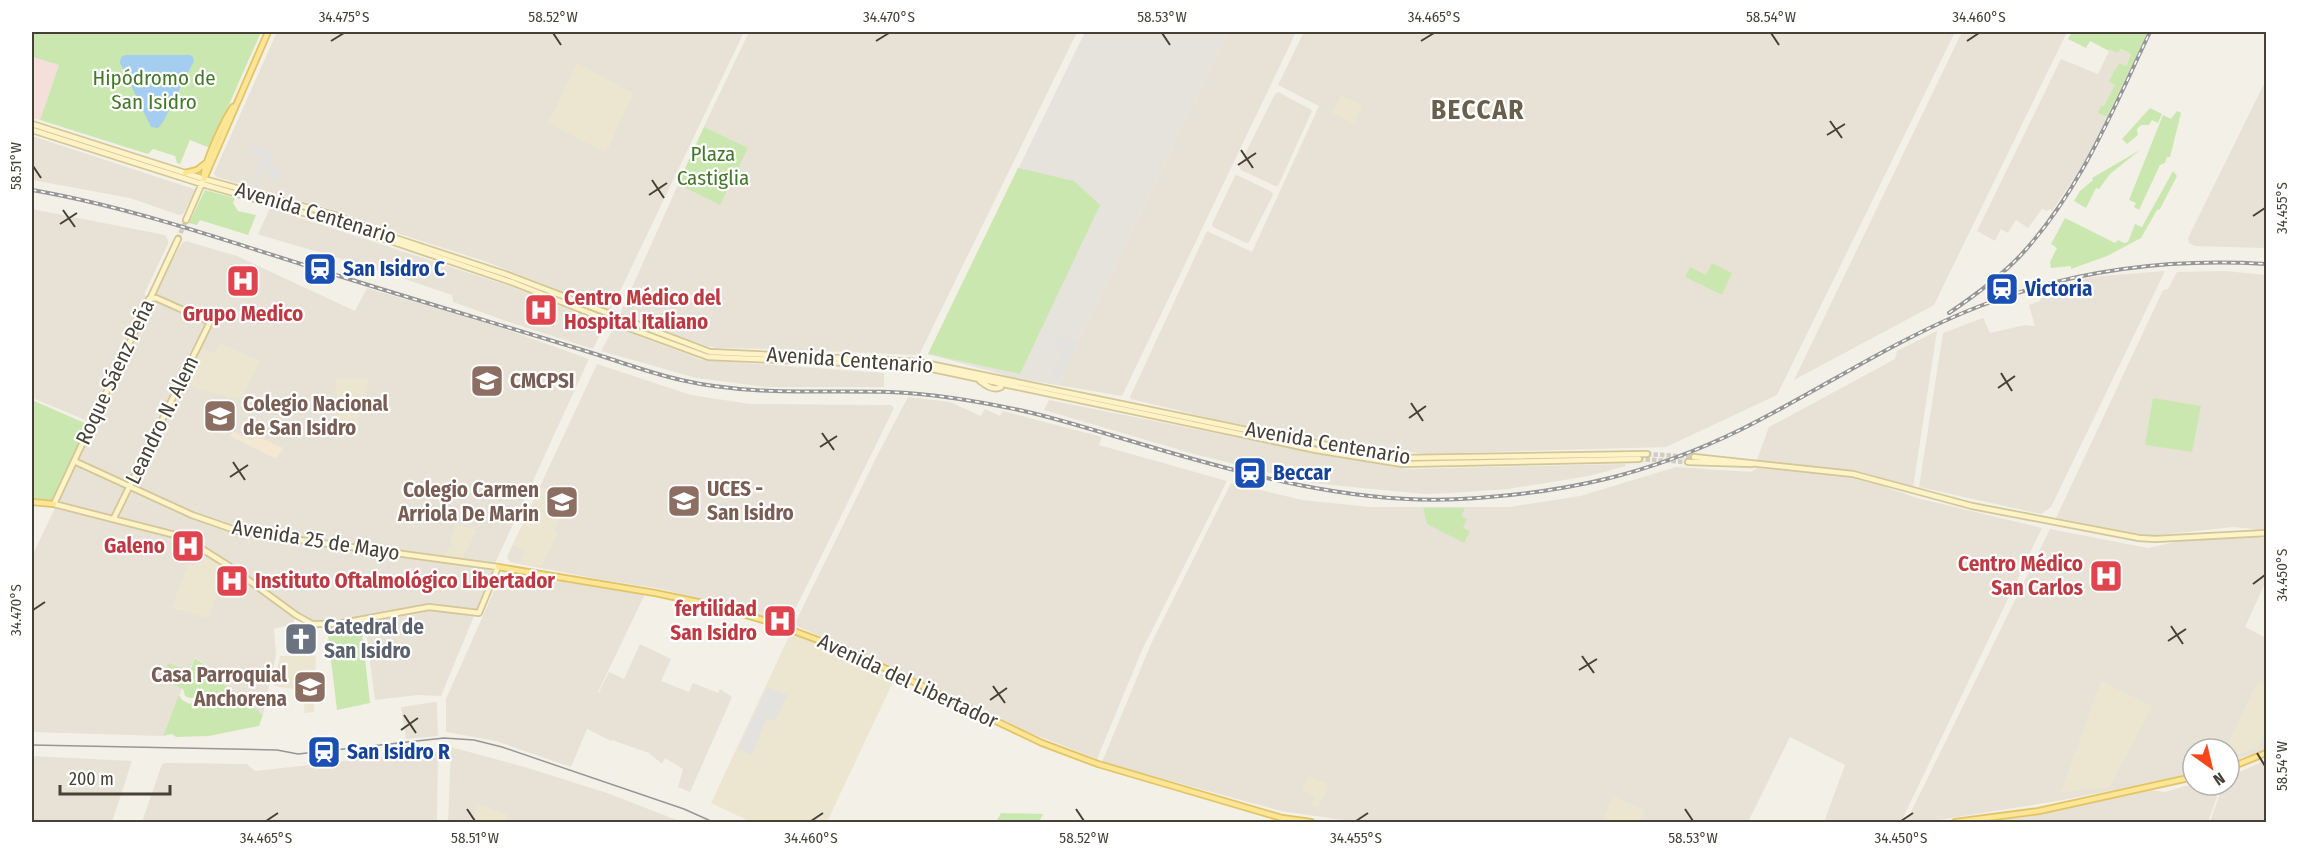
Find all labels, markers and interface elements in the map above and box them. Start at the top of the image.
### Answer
text: 34.475°S [319,8,369,26]
text: 58.52°W [528,8,578,26]
text: 34.470°S [863,8,915,26]
text: 58.53°W [1137,8,1187,26]
text: 34.465°S [1408,8,1460,26]
text: 58.54°W [1746,8,1796,26]
text: 34.460°S [1952,8,2006,26]
park label: Hipódromo de San Isidro [92,65,216,115]
district label: BECCAR [1431,94,1525,126]
park label: Plaza Castiglia [677,141,749,191]
text: 58.51°W [7,142,25,190]
street label: Avenida Centenario [232,176,400,250]
text: 34.455°S [2273,182,2291,234]
station icon: San Isidro C [302,251,338,287]
place label: San Isidro C [343,256,445,282]
hospital icon: Grupo Medico [225,263,261,299]
station icon: Victoria [1984,271,2020,307]
place label: Victoria [2024,276,2092,302]
place label: Centro Médico del Hospital Italiano [564,285,721,335]
hospital icon: Centro Médico del Hospital Italiano [523,292,559,328]
street label: Roque Sáenz Peña [70,295,160,449]
place label: Grupo Medico [183,301,303,327]
street label: Avenida Centenario [766,341,934,379]
street label: Leandro N. Alem [120,352,204,488]
school or university icon: CMCPSI [469,363,505,399]
place label: CMCPSI [510,368,575,394]
place label: Colegio Nacional de San Isidro [243,391,389,441]
school or university icon: Colegio Nacional de San Isidro [202,398,238,434]
street label: Avenida Centenario [1243,416,1413,470]
station icon: Beccar [1232,455,1268,491]
place label: Beccar [1273,460,1332,486]
place label: UCES - San Isidro [707,476,794,526]
place label: Colegio Carmen Arriola De Marin [397,477,539,527]
school or university icon: UCES - San Isidro [666,483,702,519]
school or university icon: Colegio Carmen Arriola De Marin [544,484,580,520]
street label: Avenida 25 de Mayo [230,514,402,566]
hospital icon: Galeno [170,528,206,564]
place label: Galeno [104,533,165,559]
text: 34.450°S [2273,549,2291,601]
place label: Centro Médico San Carlos [1958,551,2083,601]
hospital icon: Centro Médico San Carlos [2088,558,2124,594]
hospital icon: Instituto Oftalmológico Libertador [214,563,250,599]
place label: Instituto Oftalmológico Libertador [255,568,555,594]
text: 34.470°S [7,584,25,636]
place label: fertilidad San Isidro [670,596,757,646]
hospital icon: fertilidad San Isidro [762,603,798,639]
place label: Catedral de San Isidro [324,614,424,664]
church icon: Catedral de San Isidro [283,621,319,657]
street label: Avenida del Libertador [814,628,1003,734]
place label: Casa Parroquial Anchorena [151,662,287,712]
school or university icon: Casa Parroquial Anchorena [292,669,328,705]
station icon: San Isidro R [306,734,342,770]
north arrow [2181,737,2241,797]
place label: San Isidro R [347,739,450,765]
text: 58.54°W [2273,741,2291,791]
scale bar [60,758,170,796]
text: 200 m [69,768,114,790]
text: N [2210,768,2228,790]
text: 34.465°S [240,829,292,847]
text: 58.51°W [451,829,499,847]
text: 34.460°S [784,829,838,847]
text: 58.52°W [1059,829,1109,847]
text: 34.455°S [1330,829,1382,847]
text: 58.53°W [1668,829,1718,847]
text: 34.450°S [1875,829,1927,847]

